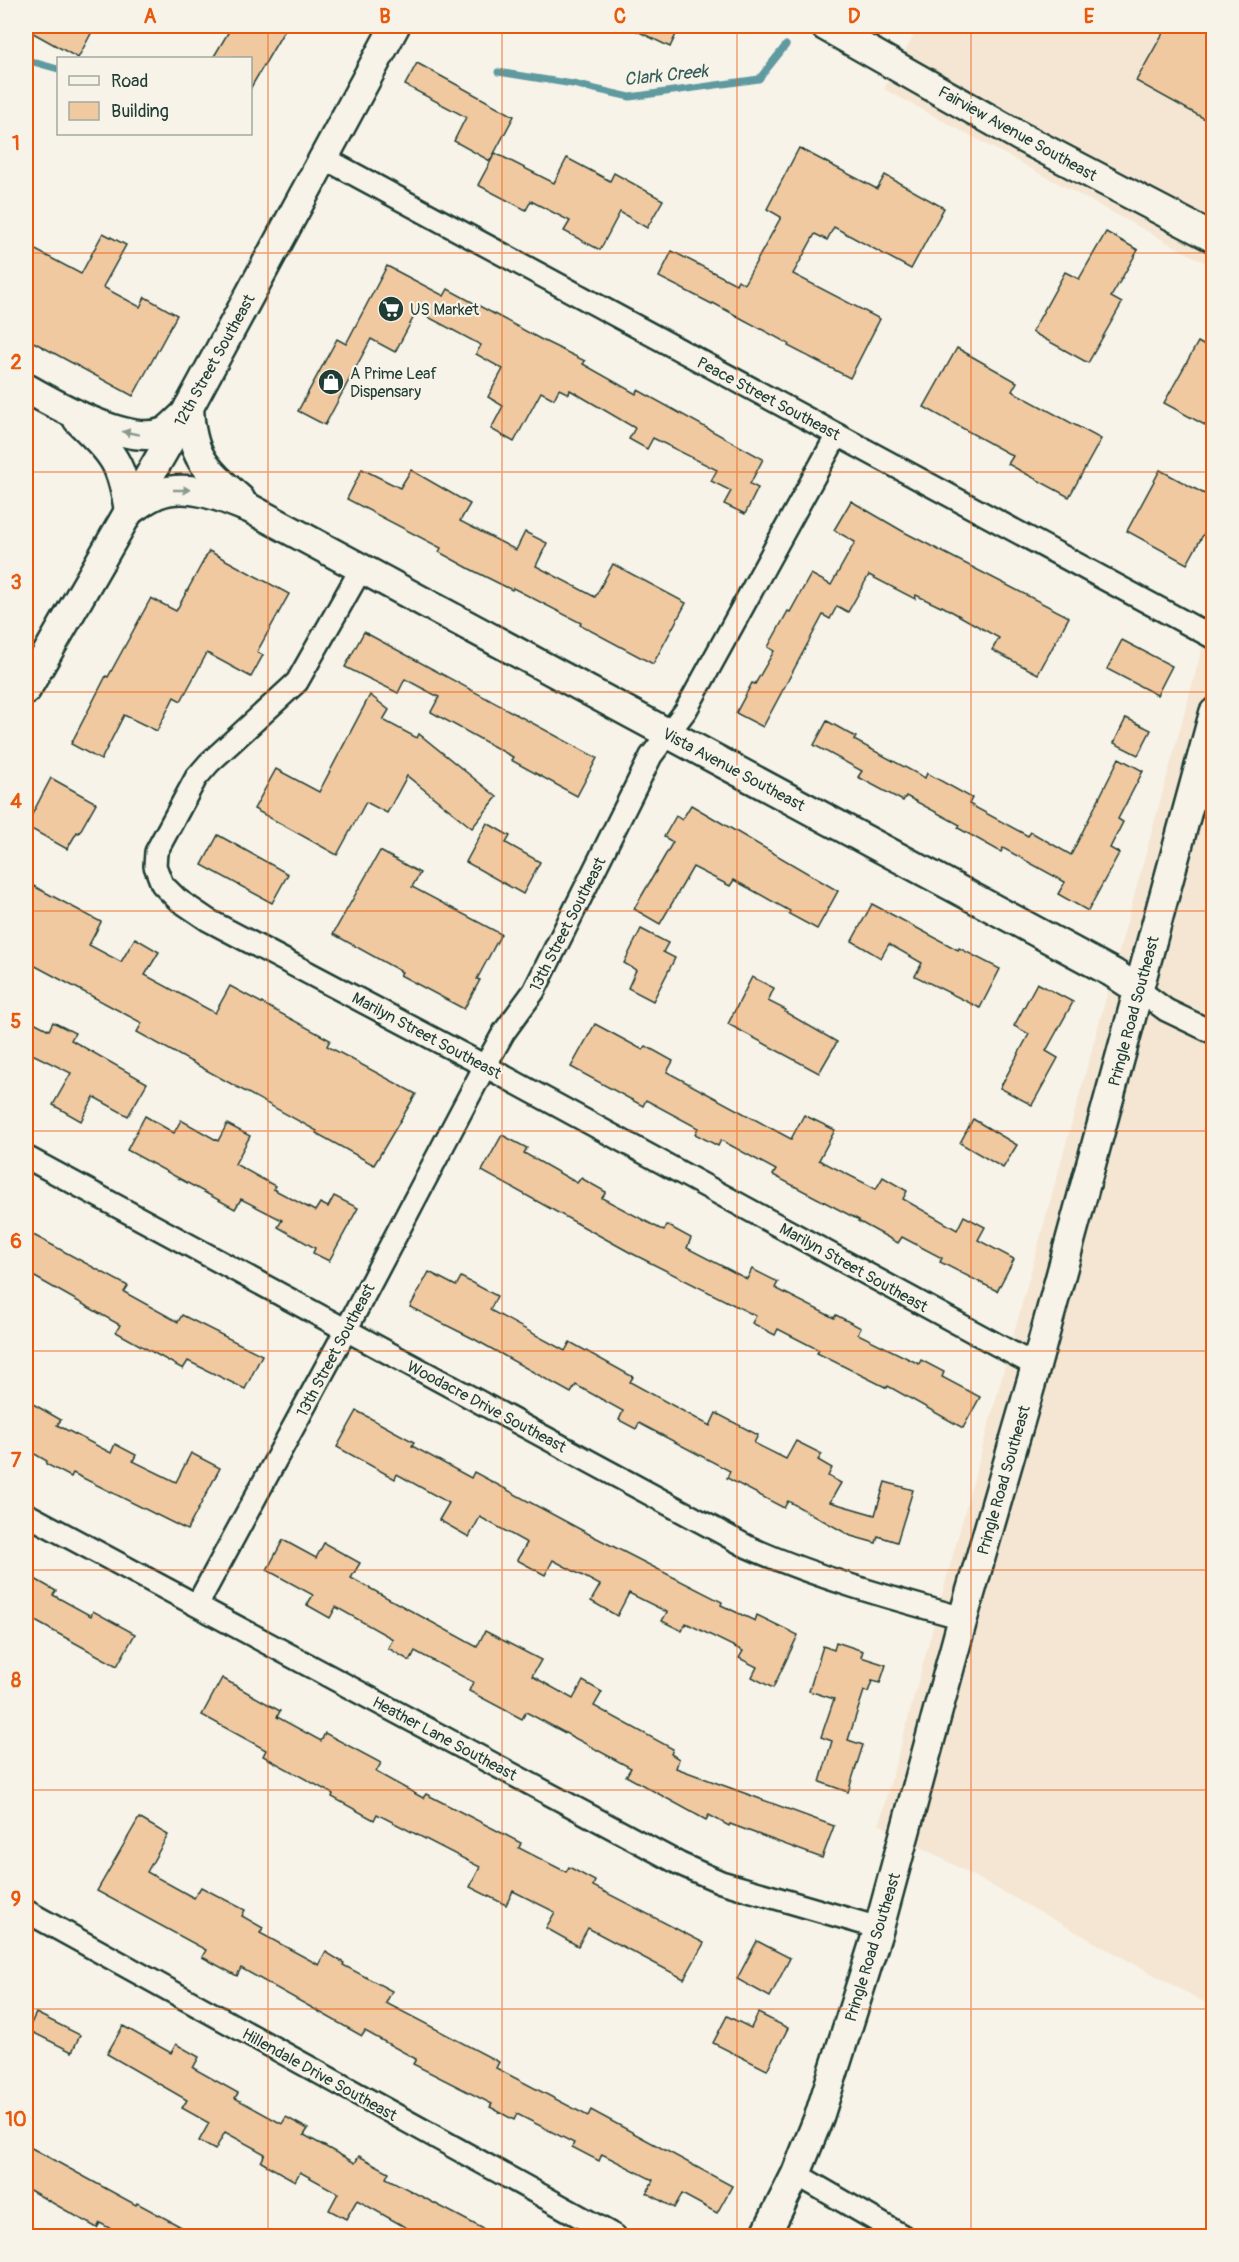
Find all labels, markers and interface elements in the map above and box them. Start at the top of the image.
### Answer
text: A [144,4,157,29]
text: B [379,4,391,29]
text: C [614,4,626,29]
text: D [848,4,861,29]
text: E [1084,4,1095,29]
legend [57,57,252,135]
water label: Clark Creek [623,60,711,91]
text: Road [111,70,148,93]
street label: Fairview Avenue Southeast [935,82,1101,186]
text: Building [111,100,169,123]
text: 1 [12,131,20,156]
street label: 12th Street Southeast [170,290,260,430]
supermarket icon: US Market [376,294,406,324]
place label: US Market [410,300,480,320]
text: 2 [10,350,22,375]
street label: Peace Street Southeast [693,353,844,445]
place label: A Prime Leaf Dispensary [350,364,437,402]
shop icon: A Prime Leaf Dispensary [316,367,346,397]
one-way arrow [121,428,140,437]
one-way arrow [173,486,192,495]
text: 3 [10,570,22,595]
street label: Vista Avenue Southeast [659,724,809,816]
text: 4 [10,789,22,814]
street label: 13th Street Southeast [525,853,611,995]
street label: Pringle Road Southeast [1104,933,1164,1089]
street label: Marilyn Street Southeast [348,988,505,1084]
text: 5 [11,1009,22,1034]
street label: Marilyn Street Southeast [776,1219,932,1317]
text: 6 [10,1229,22,1254]
street label: 13th Street Southeast [292,1280,380,1421]
street label: Woodacre Drive Southeast [403,1356,570,1458]
street label: Pringle Road Southeast [973,1403,1035,1557]
text: 7 [11,1448,22,1473]
text: 8 [11,1668,21,1693]
street label: Heather Lane Southeast [369,1692,521,1786]
street label: Pringle Road Southeast [841,1870,905,2024]
text: 9 [11,1887,21,1912]
street label: Hillendale Drive Southeast [239,2024,401,2126]
text: 10 [5,2107,27,2132]

